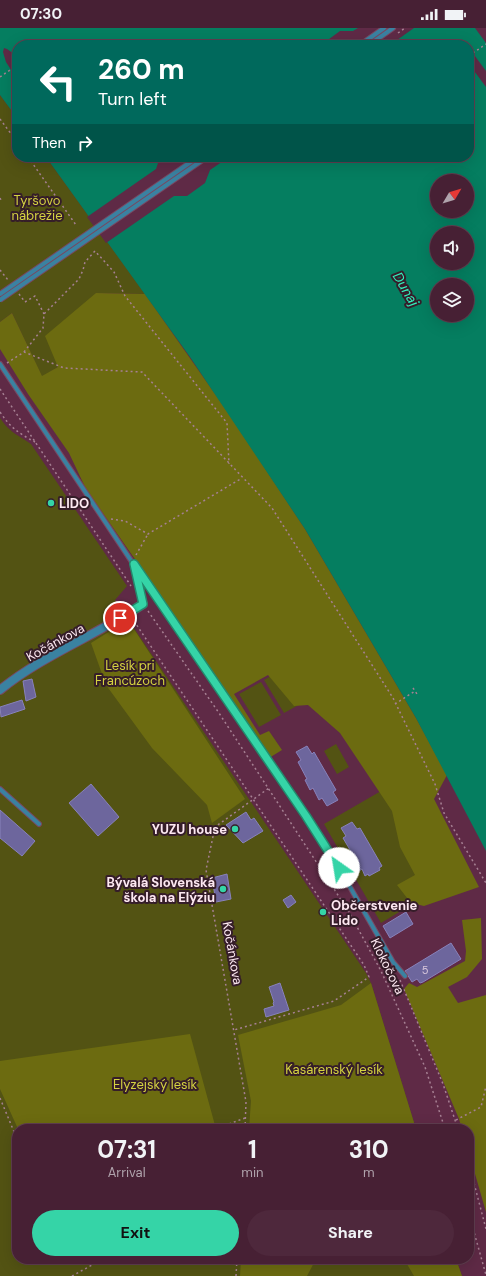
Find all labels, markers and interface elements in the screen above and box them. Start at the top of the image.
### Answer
text: 07:30 [20,4,62,24]
text: 260 m [98,51,185,88]
icon: left [32,56,84,108]
text: Turn left [98,87,167,111]
icon: right [74,132,96,154]
text: Then [32,133,66,153]
north arrow [430,174,474,218]
map controls [430,174,474,322]
park label: Tyršovo nábrežie [11,192,63,224]
button: sound [430,226,474,270]
water label: Dunaj [389,268,423,310]
button: layers [430,278,474,322]
place label: LIDO [59,495,89,512]
marker: LIDO [46,498,56,508]
pin [103,601,137,635]
icon: arrive [109,607,131,629]
street label: Kočánkova [23,620,87,665]
park label: Lesík pri Francúzoch [95,657,165,689]
place label: YUZU house [152,821,227,838]
marker: YUZU house [230,824,240,834]
position arrow [318,847,360,889]
place label: Bývalá Slovenská škola na Elýziu [107,874,215,906]
marker: Bývalá Slovenská škola na Elýziu [218,884,228,894]
place label: Občerstvenie Lido [331,897,418,929]
marker: Občerstvenie Lido [318,907,328,917]
street label: Kočánkova [219,920,246,986]
street label: Klokočova [367,935,408,997]
house number: 5 [422,963,429,977]
park label: Kasárenský lesík [285,1061,383,1078]
park label: Elyzejský lesík [113,1076,197,1093]
text: 07:31 [97,1134,156,1165]
text: 1 [248,1134,257,1165]
text: 310 [349,1134,389,1165]
text: Arrival [108,1164,146,1181]
text: min [241,1164,263,1181]
text: m [363,1164,375,1181]
button: Exit [32,1210,239,1256]
button: Share [247,1210,454,1256]

